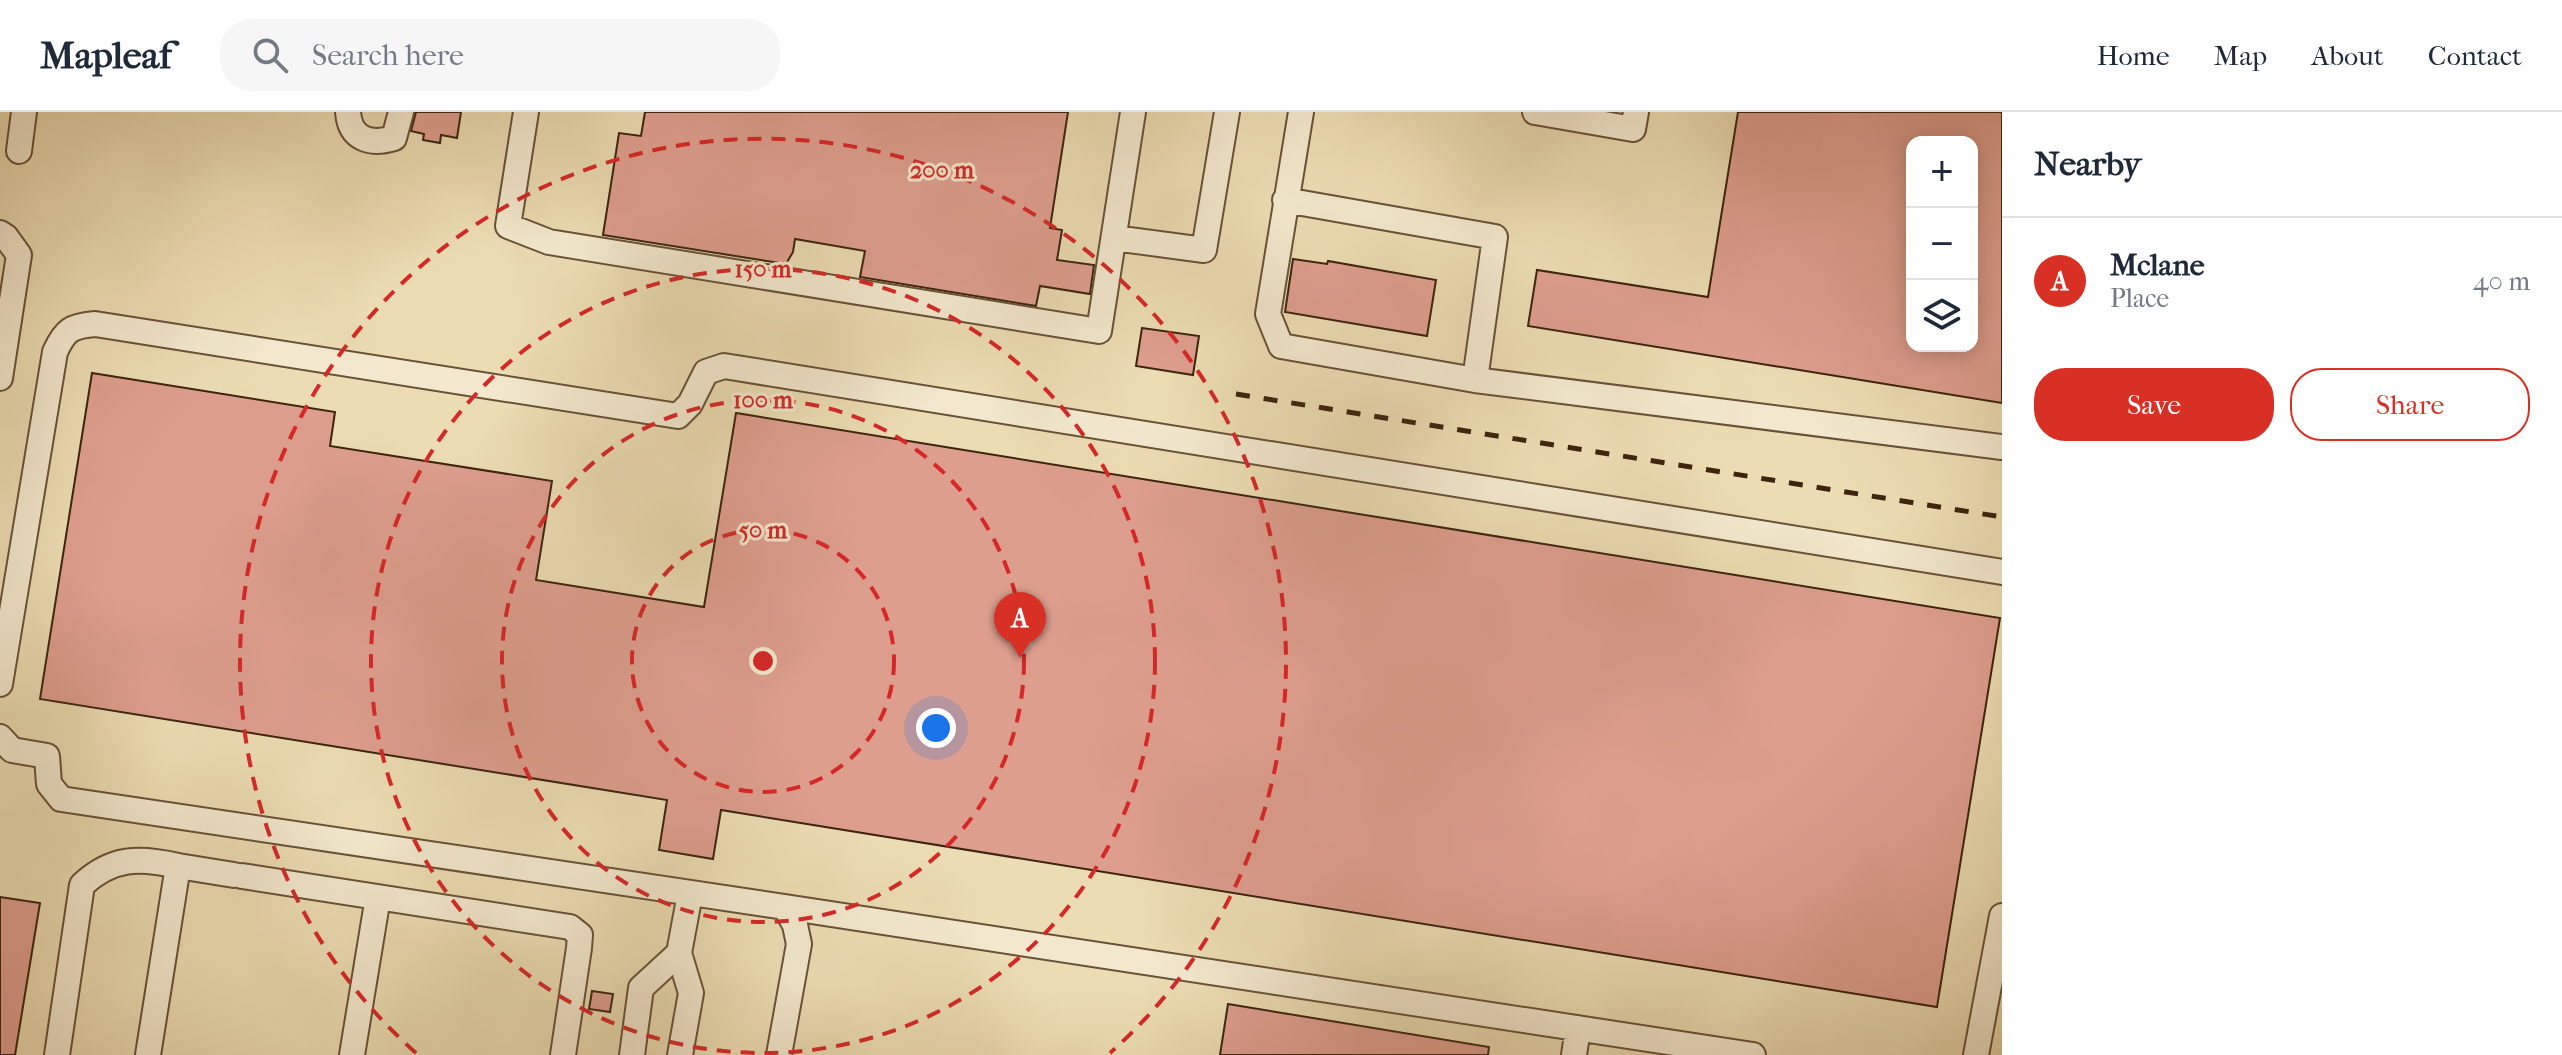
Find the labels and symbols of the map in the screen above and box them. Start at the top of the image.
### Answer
text: 200 m [910,156,975,184]
text: 150 m [734,255,793,283]
text: 100 m [733,386,794,414]
text: 50 m [739,516,788,544]
pin: A [994,592,1046,658]
centre of rings [749,647,777,675]
your location [916,708,956,748]

